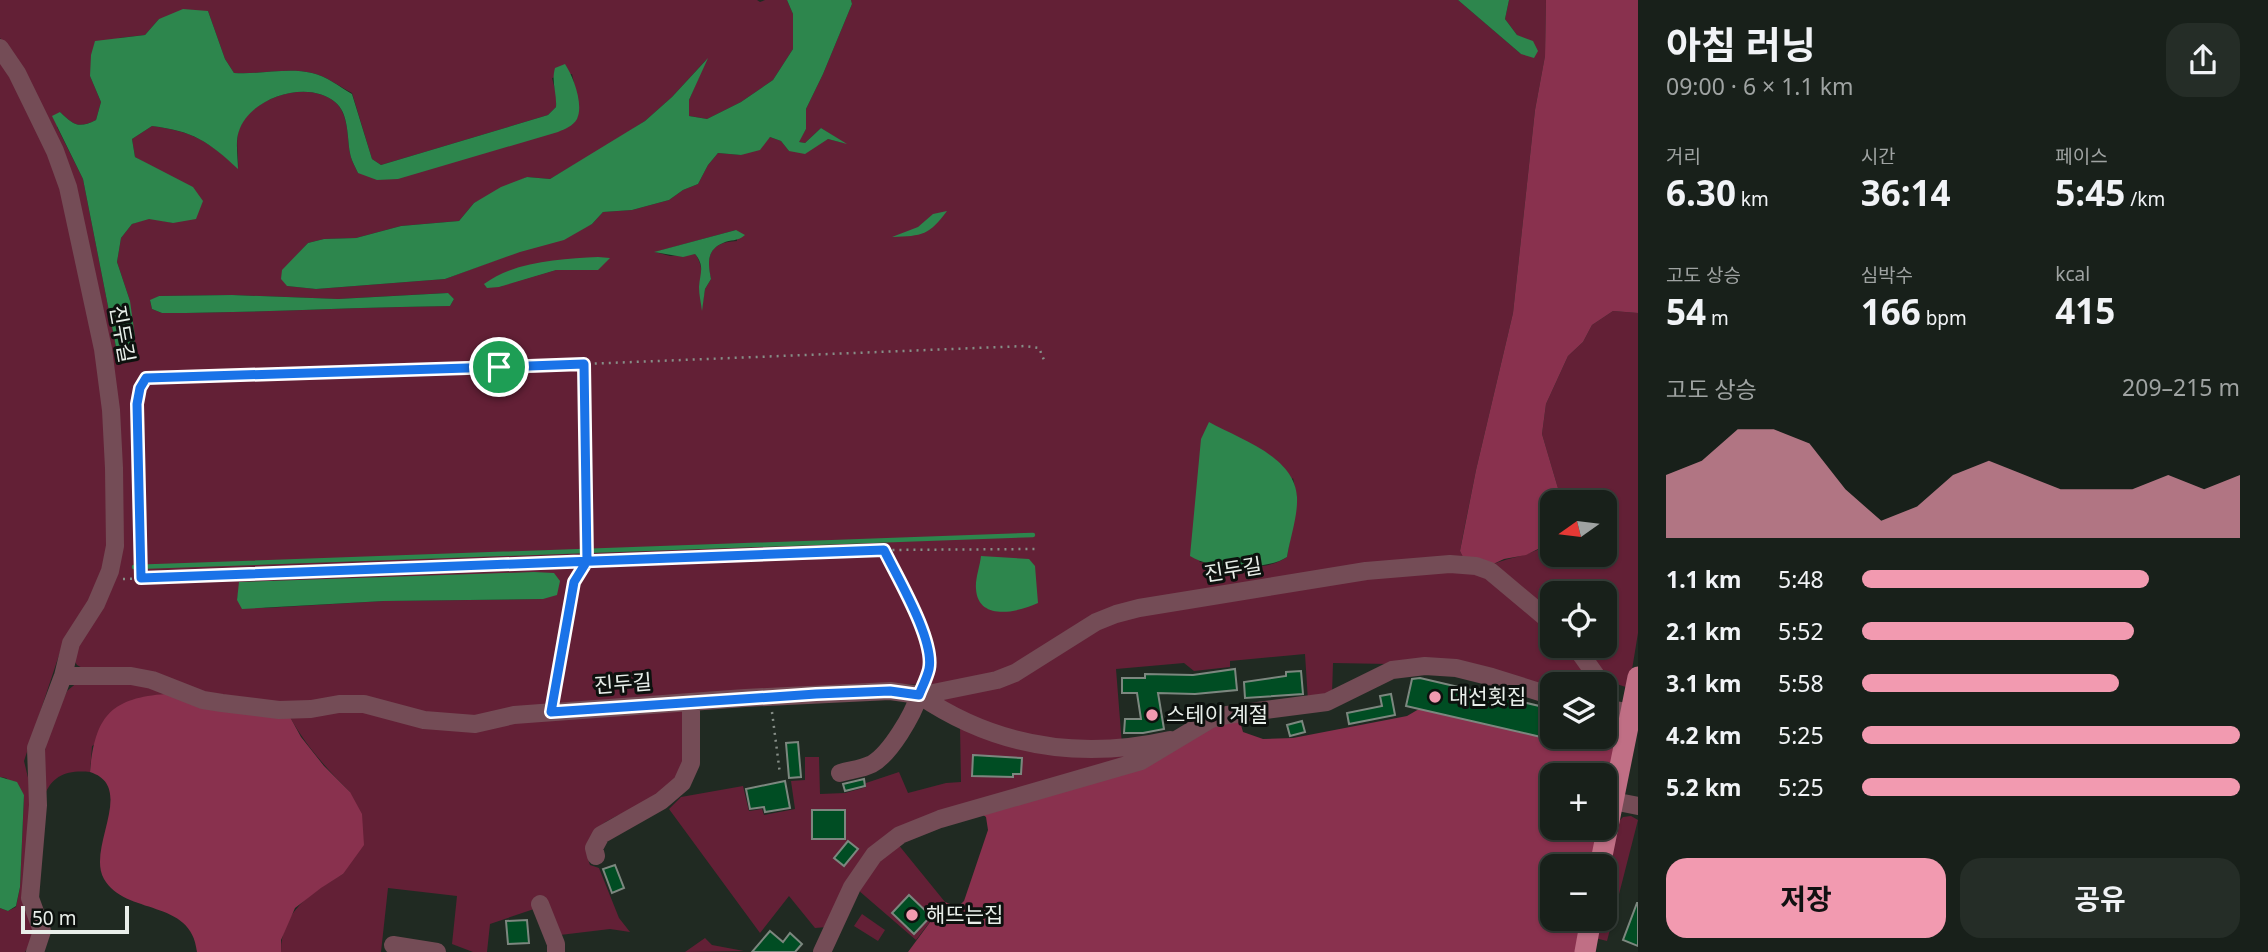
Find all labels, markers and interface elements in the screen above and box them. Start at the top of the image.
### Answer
text: 아침 러닝 [1666,18,1816,70]
button: share [2166,23,2240,97]
text: 09:00 · 6 × 1.1 km [1666,70,1853,102]
text: 거리 [1666,143,1701,169]
text: 시간 [1861,143,1896,169]
text: 페이스 [2055,143,2108,169]
text: 6.30 [1666,169,1736,216]
text: 36:14 [1861,169,1951,216]
text: 5:45 [2055,169,2125,216]
text: km [1736,186,1769,212]
text: /km [2125,186,2165,212]
text: kcal [2055,261,2090,287]
text: 고도 상승 [1666,262,1741,288]
text: 심박수 [1861,262,1913,288]
text: 415 [2055,287,2115,334]
text: 54 [1666,288,1706,335]
text: 166 [1861,288,1921,335]
street label: 진두길 [104,303,142,365]
text: m [1706,305,1729,331]
text: bpm [1921,305,1967,331]
pin [469,337,529,397]
icon: arrive [480,348,518,386]
text: 209–215 m [2122,371,2240,403]
text: 고도 상승 [1666,373,1757,405]
north arrow [1540,490,1617,567]
map controls [1540,490,1617,931]
street label: 진두길 [1202,551,1264,587]
text: 1.1 km [1666,563,1741,595]
text: 5:48 [1778,563,1824,595]
button: locate [1540,581,1617,658]
text: 2.1 km [1666,615,1741,647]
text: 5:52 [1778,615,1824,647]
street label: 진두길 [593,667,653,699]
text: 3.1 km [1666,667,1741,699]
text: 5:58 [1778,667,1824,699]
button: layers [1540,672,1617,749]
place label: 대선횟집 [1449,682,1526,710]
marker: 대선횟집 [1427,689,1443,705]
place label: 스테이 계절 [1166,700,1268,728]
marker: 스테이 계절 [1144,707,1160,723]
text: 4.2 km [1666,719,1741,751]
text: 5:25 [1778,719,1824,751]
button: + [1540,763,1617,840]
text: 5.2 km [1666,771,1741,803]
text: 5:25 [1778,771,1824,803]
button: − [1540,854,1617,931]
button: 저장 [1666,858,1946,938]
button: 공유 [1960,858,2240,938]
place label: 해뜨는집 [926,900,1003,928]
scale bar [21,903,130,935]
text: 50 m [32,905,76,931]
marker: 해뜨는집 [904,907,920,923]

